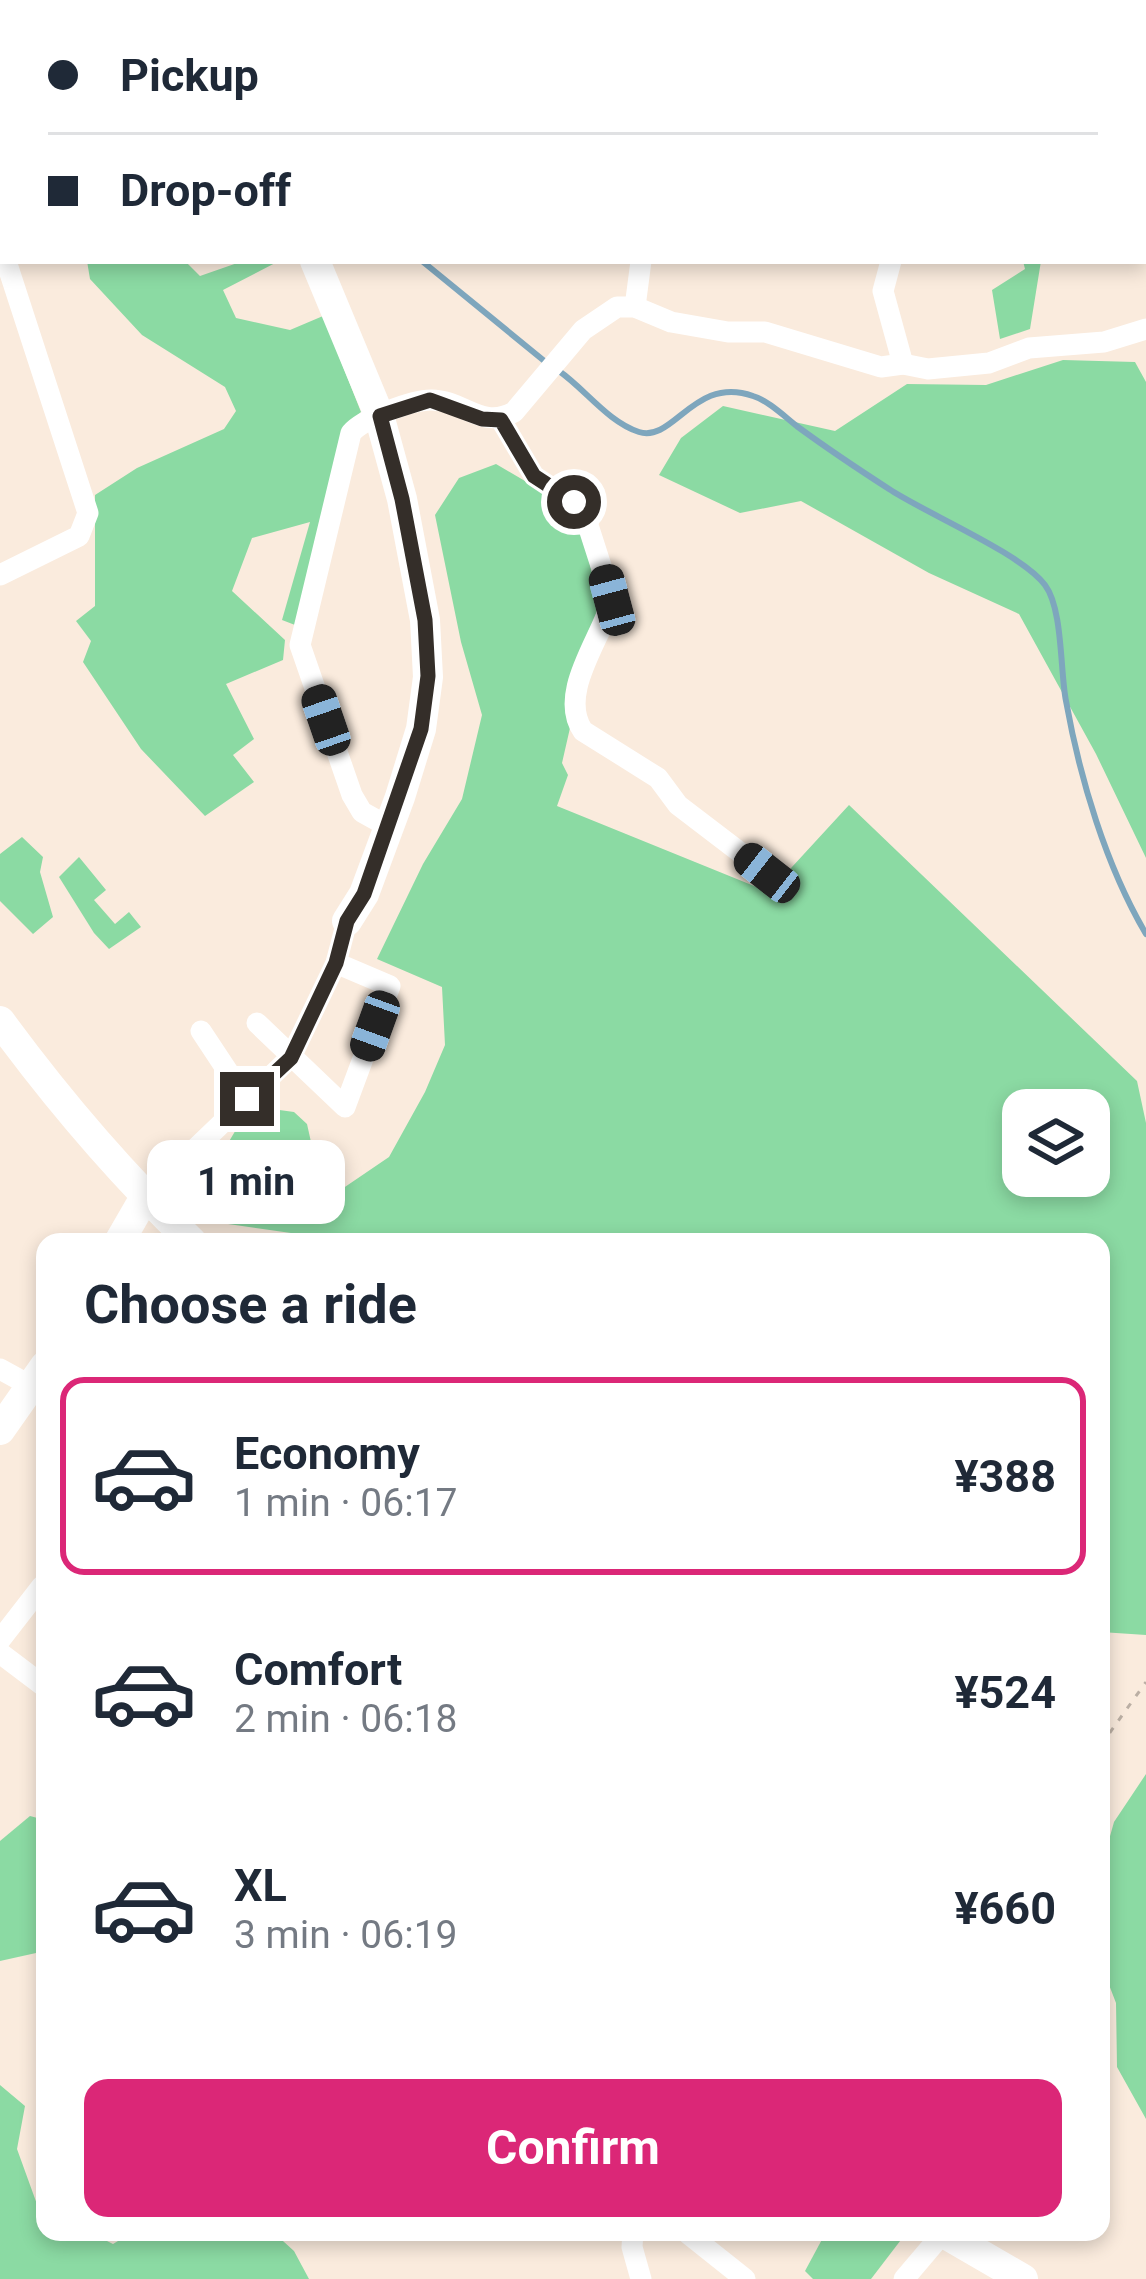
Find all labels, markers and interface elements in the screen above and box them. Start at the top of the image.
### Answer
text: Pickup [120,49,259,102]
text: Drop-off [120,164,291,217]
route start [547,475,601,529]
car [585,561,639,639]
car [297,680,355,760]
car [728,837,806,909]
car [346,986,404,1066]
route end [220,1072,274,1126]
map controls [1002,1089,1110,1197]
button: layers [1002,1089,1110,1197]
callout: 1 min [148,1141,346,1225]
text: 1 min [197,1159,295,1205]
text: Choose a ride [84,1273,417,1336]
icon: car [90,1422,198,1530]
text: Economy [234,1427,420,1480]
text: ¥388 [954,1450,1056,1503]
text: 1 min · 06:17 [234,1480,457,1526]
icon: car [90,1638,198,1746]
text: Comfort [234,1643,402,1696]
text: ¥524 [954,1666,1056,1719]
text: 2 min · 06:18 [234,1696,457,1742]
icon: car [90,1854,198,1962]
text: XL [234,1859,287,1912]
text: ¥660 [954,1882,1056,1935]
text: 3 min · 06:19 [234,1912,457,1958]
button: Confirm [84,2079,1062,2217]

